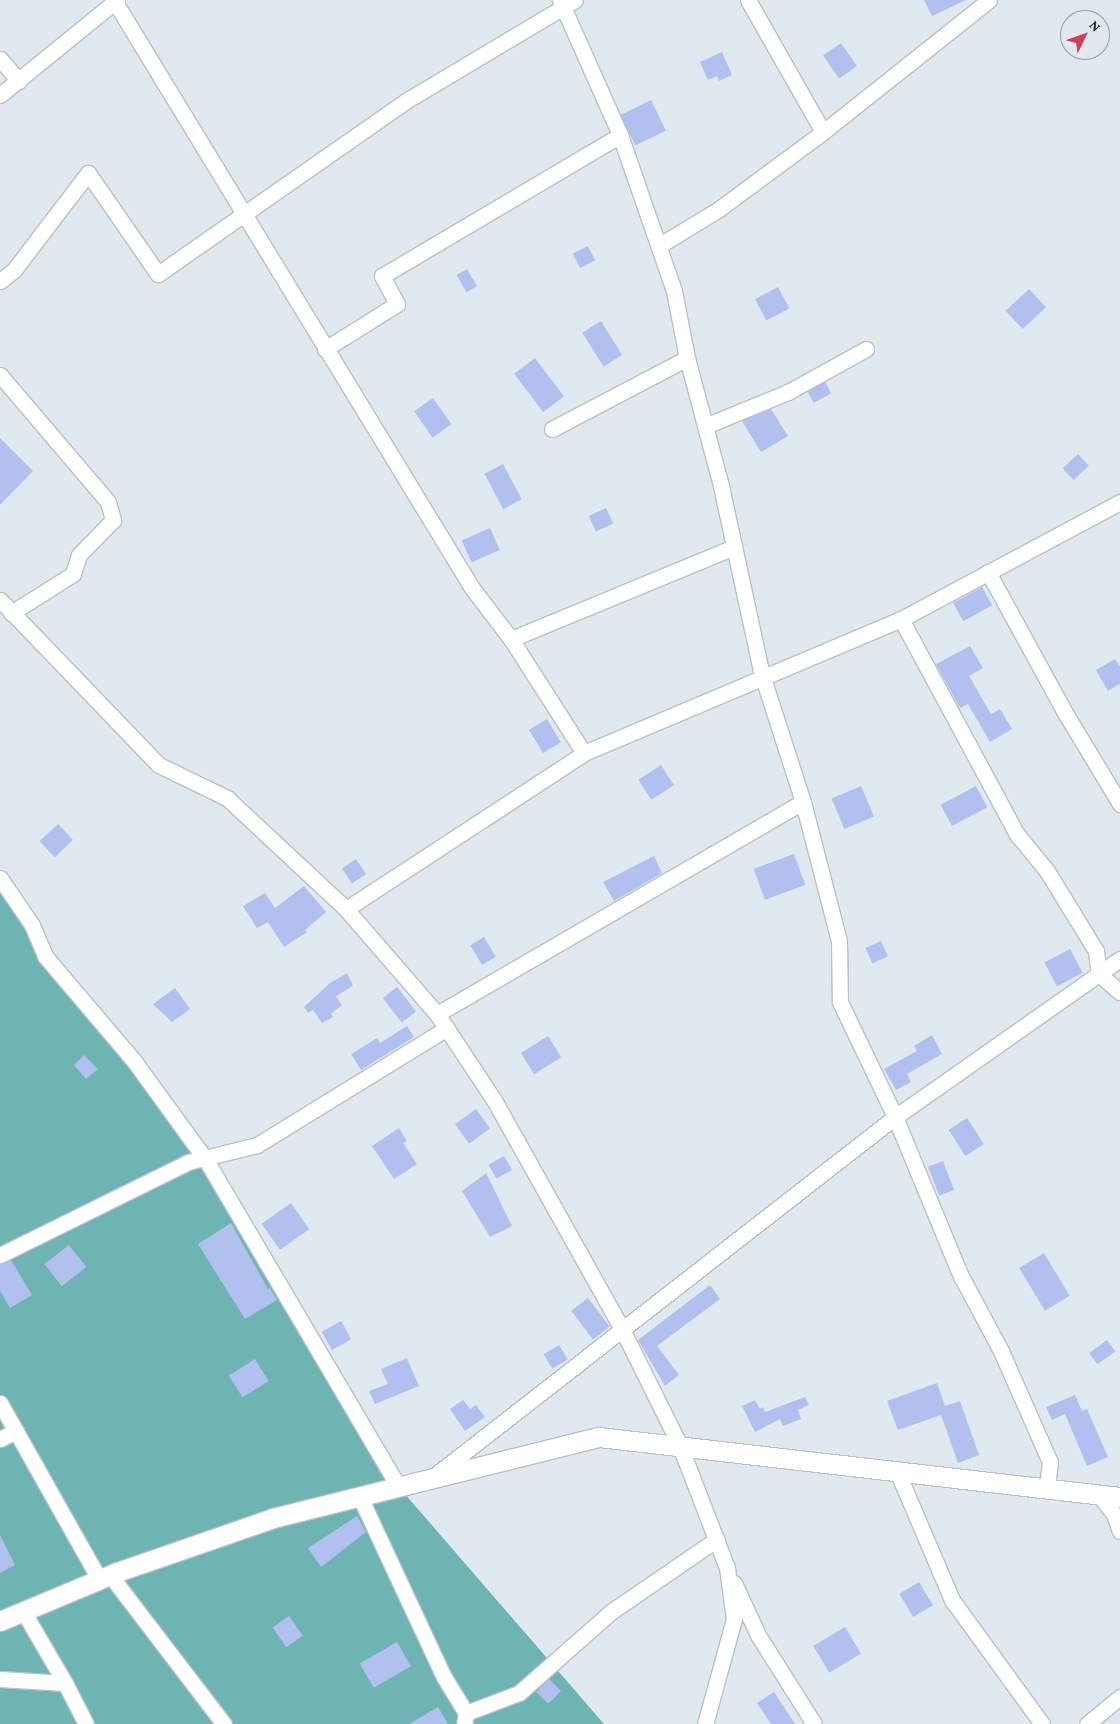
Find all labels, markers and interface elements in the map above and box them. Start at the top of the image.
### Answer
north arrow [1060,10,1110,60]
text: N [1086,17,1105,35]

